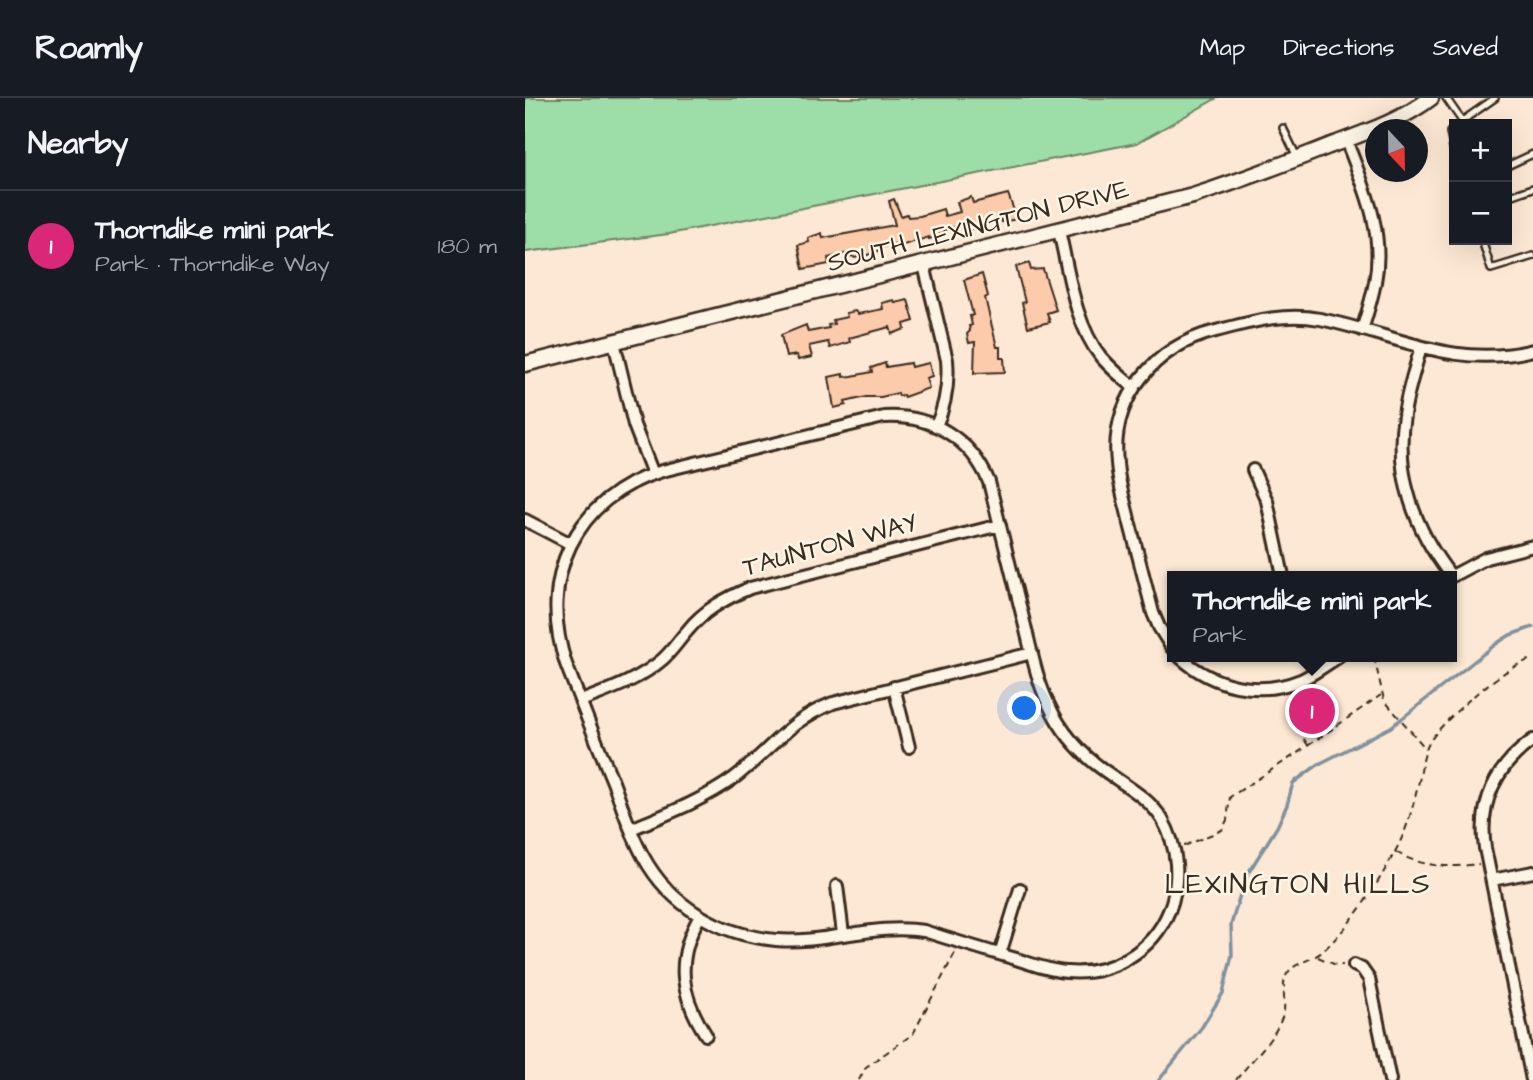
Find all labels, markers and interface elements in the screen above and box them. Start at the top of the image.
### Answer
text: Roamly [35,25,143,71]
text: Map [1200,31,1245,65]
text: Directions [1283,31,1395,65]
text: Saved [1433,31,1498,65]
north arrow [1365,119,1428,182]
map controls [1449,119,1512,245]
button: + [1449,119,1512,182]
text: Nearby [28,123,128,165]
street label: SOUTH LEXINGTON DRIVE [823,171,1133,281]
button: − [1449,182,1512,245]
text: Thorndike mini park [95,212,333,248]
text: 1 [50,230,52,262]
text: 180 m [438,230,497,262]
text: Park · Thorndike Way [95,248,330,280]
street label: TAUNTON WAY [739,504,921,586]
popup [1167,571,1457,662]
text: Thorndike mini park [1193,583,1431,619]
text: Park [1193,619,1246,651]
pin: 1 [1289,685,1335,737]
your location [1007,691,1041,725]
district label: LEXINGTON HILLS [1165,865,1431,904]

